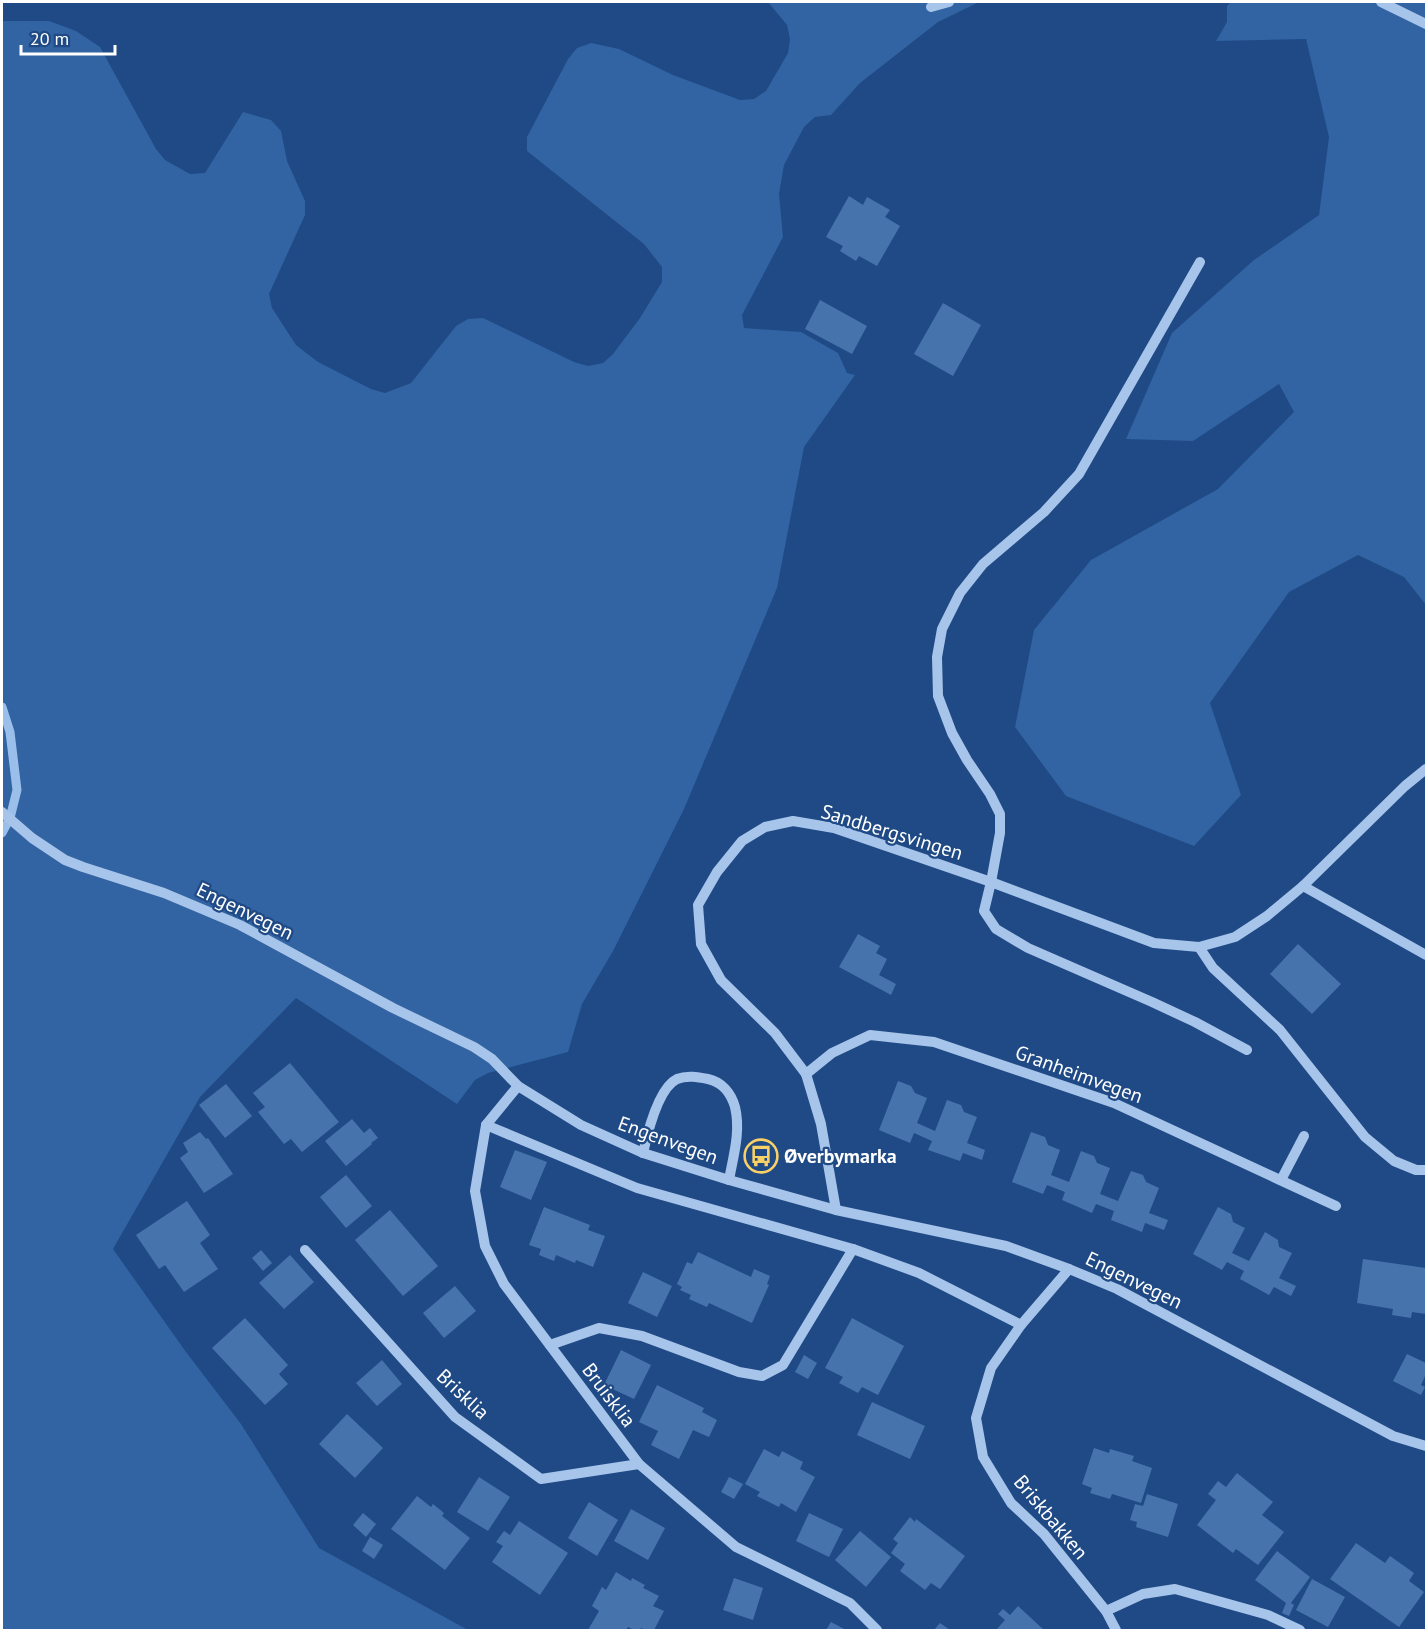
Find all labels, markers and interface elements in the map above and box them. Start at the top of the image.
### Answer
scale bar [21,18,116,56]
text: 20 m [30,27,69,50]
street label: Sandbergsvingen [818,798,966,866]
street label: Engenvegen [192,876,298,946]
street label: Granheimvegen [1012,1039,1146,1109]
street label: Engenvegen [614,1110,722,1170]
bus stop icon: Øverbymarka [743,1138,779,1174]
place label: Øverbymarka [784,1143,897,1169]
street label: Engenvegen [1081,1245,1187,1315]
street label: Bruisklia [576,1358,642,1432]
street label: Brisklia [431,1363,495,1425]
street label: Briskbakken [1008,1469,1094,1565]

